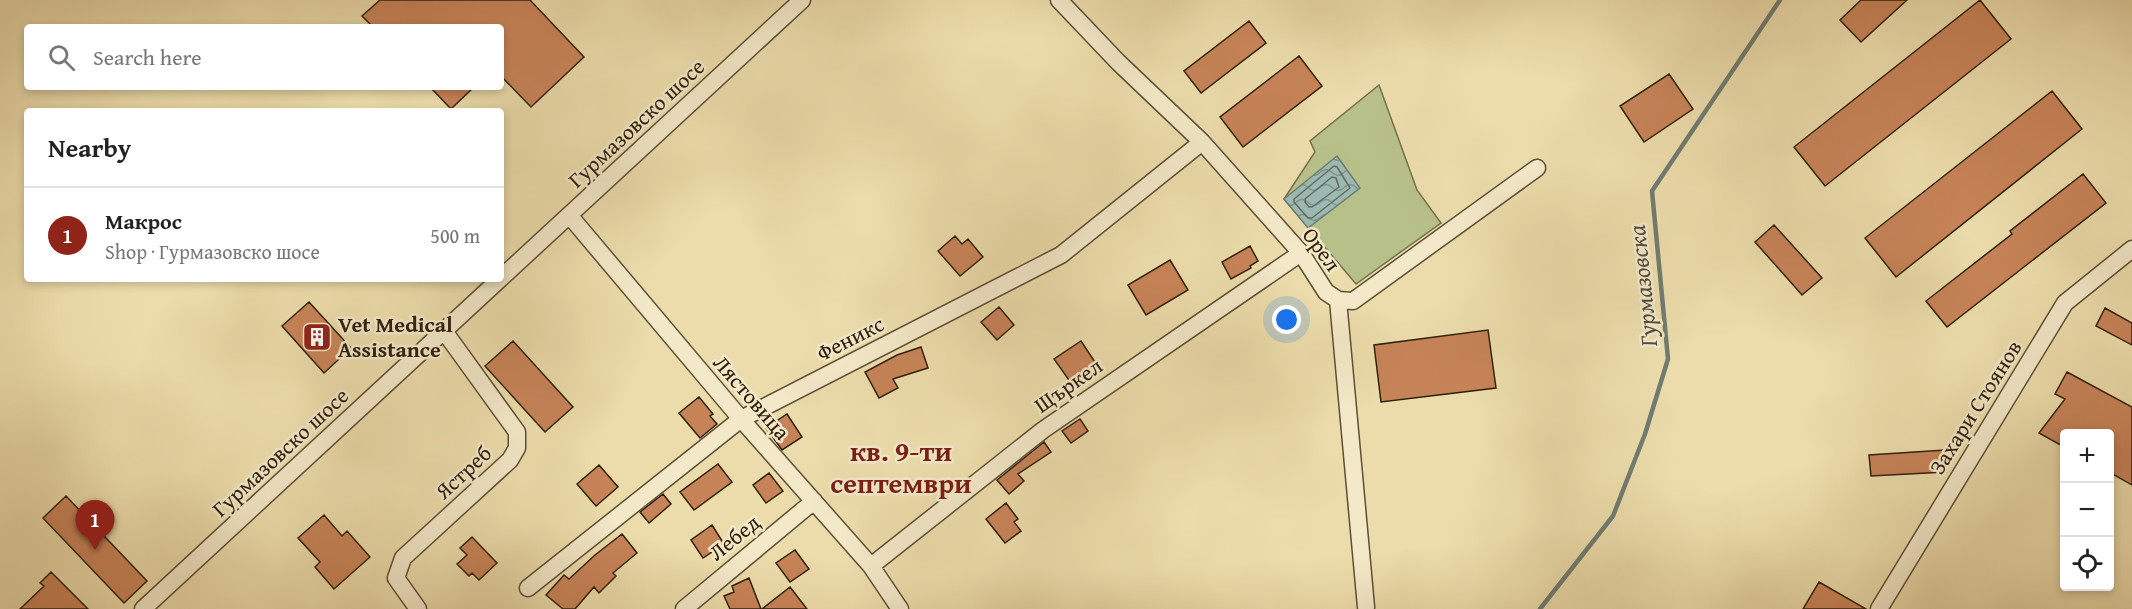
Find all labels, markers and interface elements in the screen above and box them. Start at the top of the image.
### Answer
search box [24,24,504,90]
icon: search [45,41,78,74]
text: Search here [93,41,202,73]
street label: Гурмазовско шосе [560,51,712,195]
text: Nearby [48,128,131,167]
text: Макрос [105,205,182,237]
street label: Орел [1295,220,1349,278]
text: 1 [62,221,73,250]
text: 500 m [430,221,480,250]
water label: Гурмазовска [1619,223,1666,350]
text: Shop · Гурмазовско шосе [105,237,320,266]
your location [1272,305,1301,334]
street label: Феникс [811,307,889,369]
place label: Vet Medical Assistance [338,308,453,365]
building icon: Vet Medical Assistance [301,321,333,353]
street label: Захари Стоянов [1921,334,2029,480]
street label: Лястовица [706,347,798,447]
street label: Щъркел [1027,350,1109,420]
street label: Гурмазовско шосе [204,380,356,524]
map controls [2060,429,2114,591]
button: + [2060,429,2114,483]
district label: кв. 9-ти септември [830,430,972,503]
street label: Ястреб [427,438,498,507]
button: − [2060,483,2114,537]
pin: 1 [76,500,115,550]
street label: Лебед [701,506,767,568]
button: locate [2060,537,2114,591]

